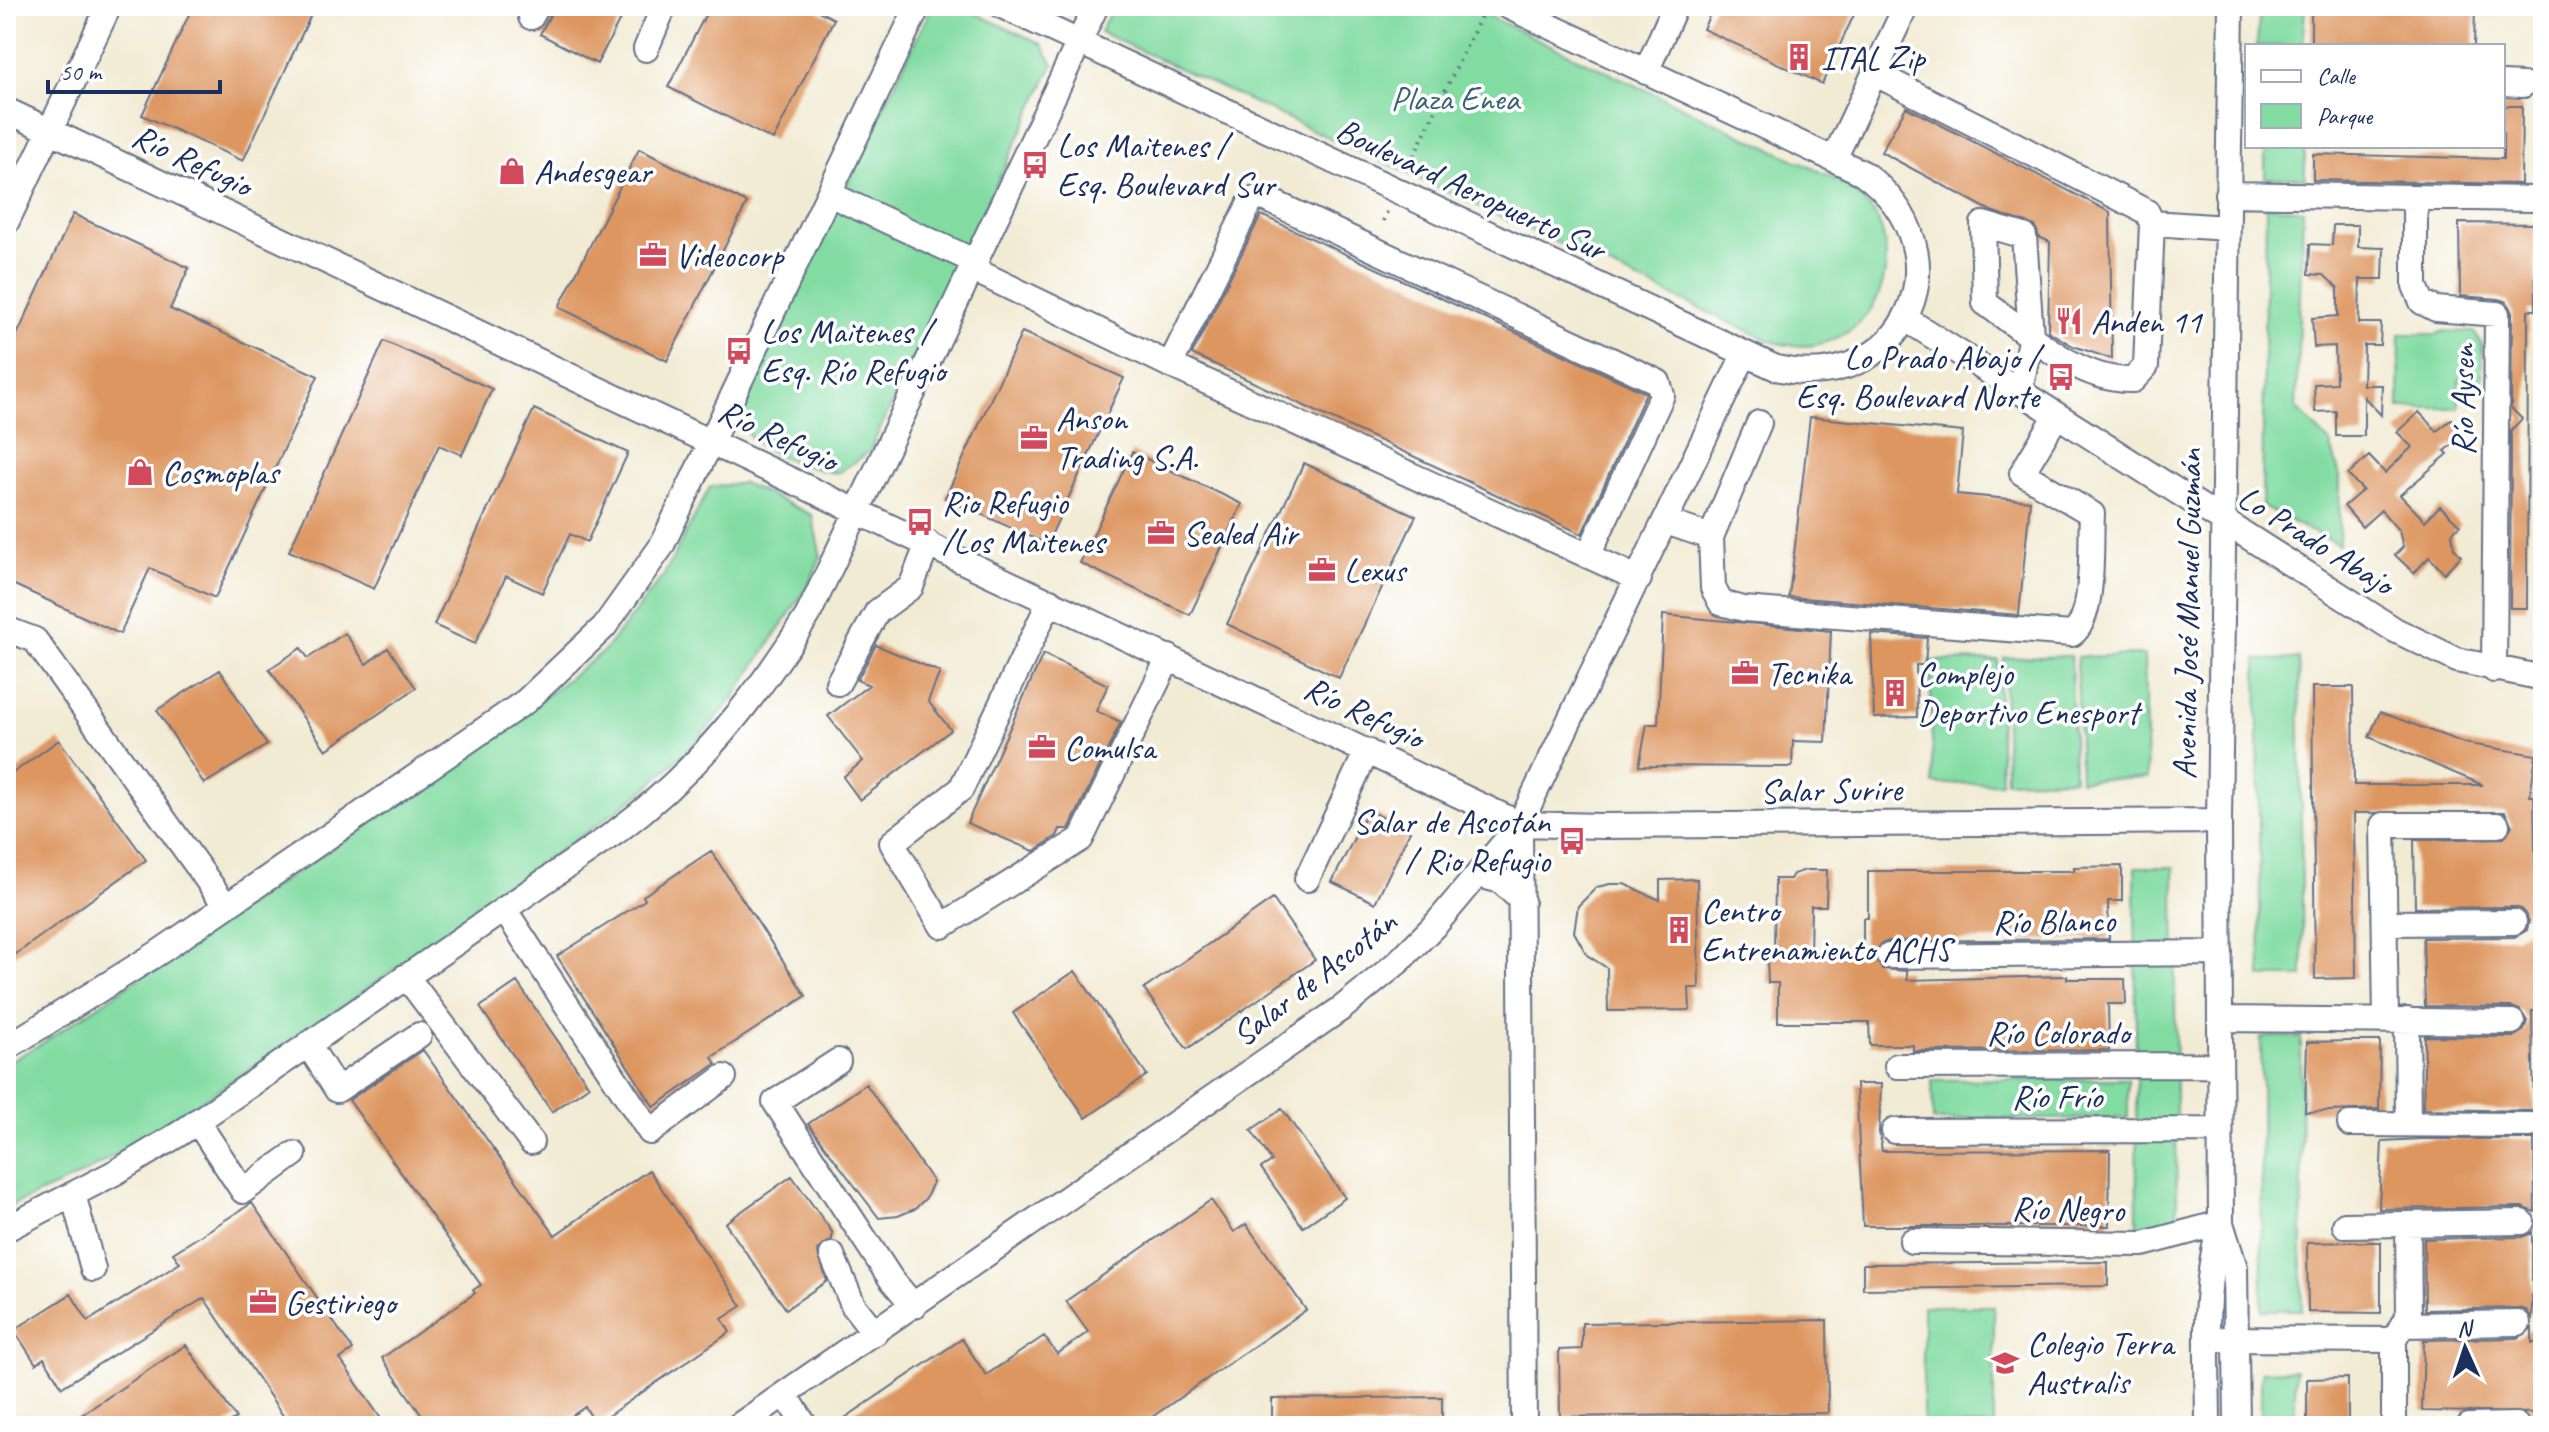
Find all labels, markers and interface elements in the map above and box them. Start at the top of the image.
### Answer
place label: ITAL Zip [1821,36,1927,79]
building icon: ITAL Zip [1784,42,1814,72]
scale bar [48,44,220,94]
legend [2245,44,2505,148]
text: 50 m [60,57,103,87]
text: Calle [2317,61,2357,91]
park label: Plaza Enea [1391,77,1521,120]
text: Parque [2317,101,2374,131]
street label: Boulevard Aeropuerto Sur [1329,108,1615,271]
street label: Río Refugio [125,114,262,208]
place label: Los Maitenes / Esq. Boulevard Sur [1057,124,1277,206]
place label: Andesgear [534,150,654,193]
bus stop icon: Los Maitenes / Esq. Boulevard Sur [1020,150,1050,180]
shop icon: Andesgear [497,156,527,186]
place label: Videocorp [675,234,786,277]
office icon: Videocorp [638,240,668,270]
place label: Anden 11 [2091,300,2203,343]
restaurant icon: Anden 11 [2054,306,2084,336]
place label: Los Maitenes / Esq. Río Refugio [761,310,949,392]
bus stop icon: Los Maitenes / Esq. Río Refugio [724,336,754,366]
place label: Lo Prado Abajo / Esq. Boulevard Norte [1796,336,2046,418]
street label: Río Aysen [2441,343,2484,456]
bus stop icon: Lo Prado Abajo / Esq. Boulevard Norte [2046,362,2076,392]
street label: Río Refugio [711,389,848,483]
place label: Anson Trading S.A. [1056,397,1198,479]
office icon: Anson Trading S.A. [1019,423,1049,453]
street label: Avenida José Manuel Guzmán [2163,447,2211,780]
place label: Cosmoplas [162,451,281,494]
shop icon: Cosmoplas [125,457,155,487]
street label: Lo Prado Abajo [2230,475,2405,607]
place label: Rio Refugio /Los Maitenes [942,481,1108,563]
bus stop icon: Rio Refugio /Los Maitenes [905,507,935,537]
place label: Sealed Air [1183,512,1300,555]
office icon: Sealed Air [1146,518,1176,548]
place label: Lexus [1344,549,1408,592]
office icon: Lexus [1307,555,1337,585]
place label: Tecnika [1767,652,1854,695]
place label: Complejo Deportivo Enesport [1917,652,2143,734]
office icon: Tecnika [1730,658,1760,688]
street label: Río Refugio [1297,666,1434,760]
building icon: Complejo Deportivo Enesport [1880,678,1910,708]
place label: Comulsa [1064,726,1158,769]
office icon: Comulsa [1027,732,1057,762]
street label: Salar Surire [1760,767,1904,813]
place label: Salar de Ascotán / Rio Refugio [1353,800,1552,882]
bus stop icon: Salar de Ascotán / Rio Refugio [1557,826,1587,856]
place label: Centro Entrenamiento ACHS [1701,889,1955,971]
street label: Río Blanco [1993,898,2117,944]
street label: Salar de Ascotán [1223,899,1406,1056]
building icon: Centro Entrenamiento ACHS [1664,915,1694,945]
street label: Río Colorado [1986,1011,2134,1054]
street label: Río Frío [2012,1075,2104,1118]
street label: Río Negro [2011,1187,2127,1232]
place label: Gestiriego [285,1281,400,1324]
office icon: Gestiriego [248,1287,278,1317]
north arrow [2425,1308,2505,1388]
text: N [2456,1315,2475,1343]
place label: Colegio Terra Australis [2027,1322,2177,1404]
school or university icon: Colegio Terra Australis [1990,1348,2020,1378]

